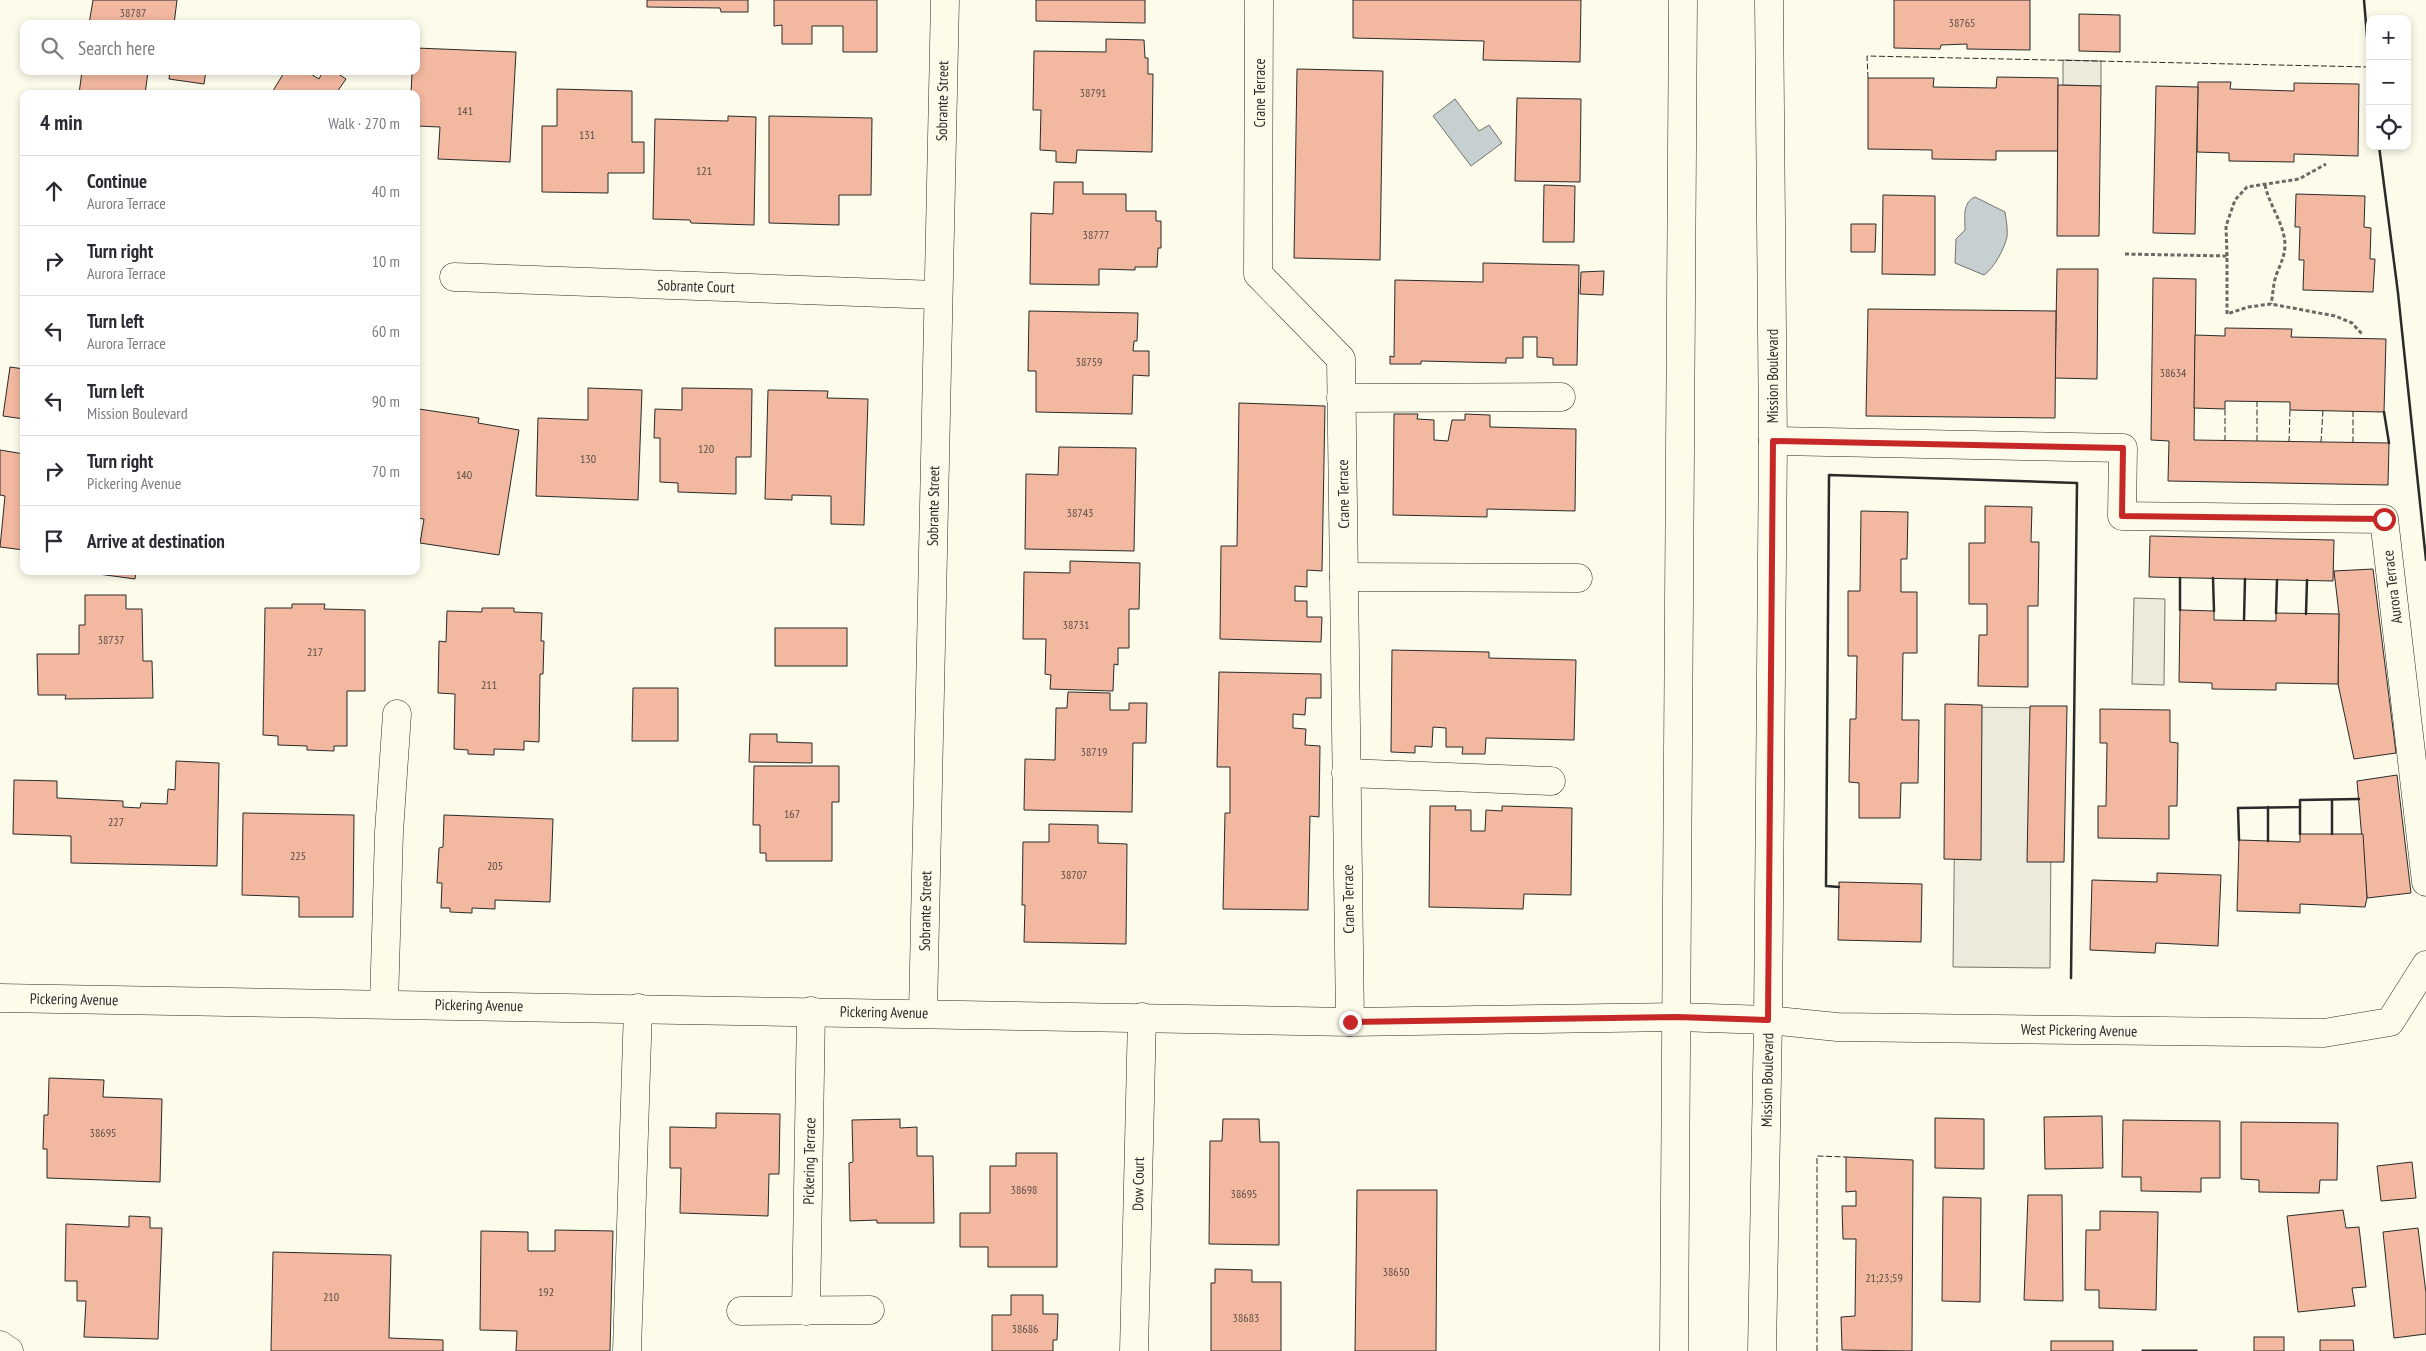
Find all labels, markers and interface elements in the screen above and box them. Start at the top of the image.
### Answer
house number: 38787 [119,5,147,20]
house number: 38765 [1948,15,1976,30]
map controls [2366,15,2411,150]
button: + [2366,15,2411,60]
search box [20,20,420,75]
icon: search [38,34,66,62]
text: Search here [78,36,155,60]
street label: Crane Terrace [1250,58,1269,128]
button: − [2366,60,2411,105]
street label: Sobrante Street [932,61,952,141]
house number: 38791 [1079,85,1107,100]
house number: 141 [457,103,473,118]
button: locate [2366,105,2411,150]
text: 4 min [40,109,82,136]
text: Walk · 270 m [328,113,400,133]
house number: 131 [579,127,595,142]
house number: 121 [696,163,712,178]
text: Continue [87,169,147,193]
icon: ahead [40,177,68,205]
text: 40 m [372,181,400,201]
text: Aurora Terrace [87,193,166,213]
house number: 38777 [1082,227,1110,242]
text: Turn right [87,239,153,263]
icon: right [40,247,68,275]
text: 10 m [372,251,400,271]
text: Aurora Terrace [87,263,166,283]
street label: Sobrante Court [657,275,735,297]
text: Turn left [87,309,144,333]
icon: left [40,317,68,345]
text: 60 m [372,321,400,341]
street label: Mission Boulevard [1763,329,1782,423]
text: Aurora Terrace [87,333,166,353]
house number: 38759 [1075,354,1103,369]
house number: 38634 [2159,365,2187,380]
text: Turn left [87,379,144,403]
icon: left [40,387,68,415]
text: 90 m [372,391,400,411]
text: Mission Boulevard [87,403,188,423]
house number: 120 [698,441,714,456]
text: Turn right [87,449,153,473]
house number: 130 [580,451,596,466]
icon: right [40,457,68,485]
street label: Crane Terrace [1333,459,1353,529]
text: 70 m [372,461,400,481]
street label: Sobrante Street [923,466,943,546]
house number: 140 [456,467,472,482]
text: Pickering Avenue [87,473,181,493]
house number: 38743 [1066,505,1094,520]
route start [2373,508,2396,531]
icon: arrive [40,527,68,555]
text: Arrive at destination [87,529,225,553]
street label: Aurora Terrace [2378,549,2406,625]
house number: 38731 [1062,617,1090,632]
house number: 38737 [97,632,125,647]
house number: 217 [307,644,323,659]
house number: 211 [481,677,497,692]
house number: 38719 [1080,744,1108,759]
house number: 167 [784,806,800,821]
house number: 227 [108,814,124,829]
house number: 225 [290,848,306,863]
house number: 205 [487,858,503,873]
street label: Crane Terrace [1338,864,1358,934]
house number: 38707 [1060,867,1088,882]
street label: Sobrante Street [915,871,935,951]
street label: Pickering Avenue [30,989,118,1009]
street label: Pickering Avenue [435,995,523,1015]
street label: Pickering Avenue [840,1002,928,1022]
route end [1339,1011,1362,1034]
street label: West Pickering Avenue [2021,1019,2137,1041]
street label: Mission Boulevard [1757,1033,1777,1127]
street label: Pickering Terrace [799,1117,819,1205]
house number: 38695 [89,1125,117,1140]
street label: Dow Court [1128,1157,1148,1211]
house number: 38698 [1010,1182,1038,1197]
house number: 38695 [1230,1186,1258,1201]
house number: 38650 [1382,1264,1410,1279]
house number: 21;23;59 [1865,1270,1903,1285]
house number: 192 [538,1284,554,1299]
house number: 210 [323,1289,339,1304]
house number: 38683 [1232,1310,1260,1325]
house number: 38686 [1011,1321,1039,1336]

